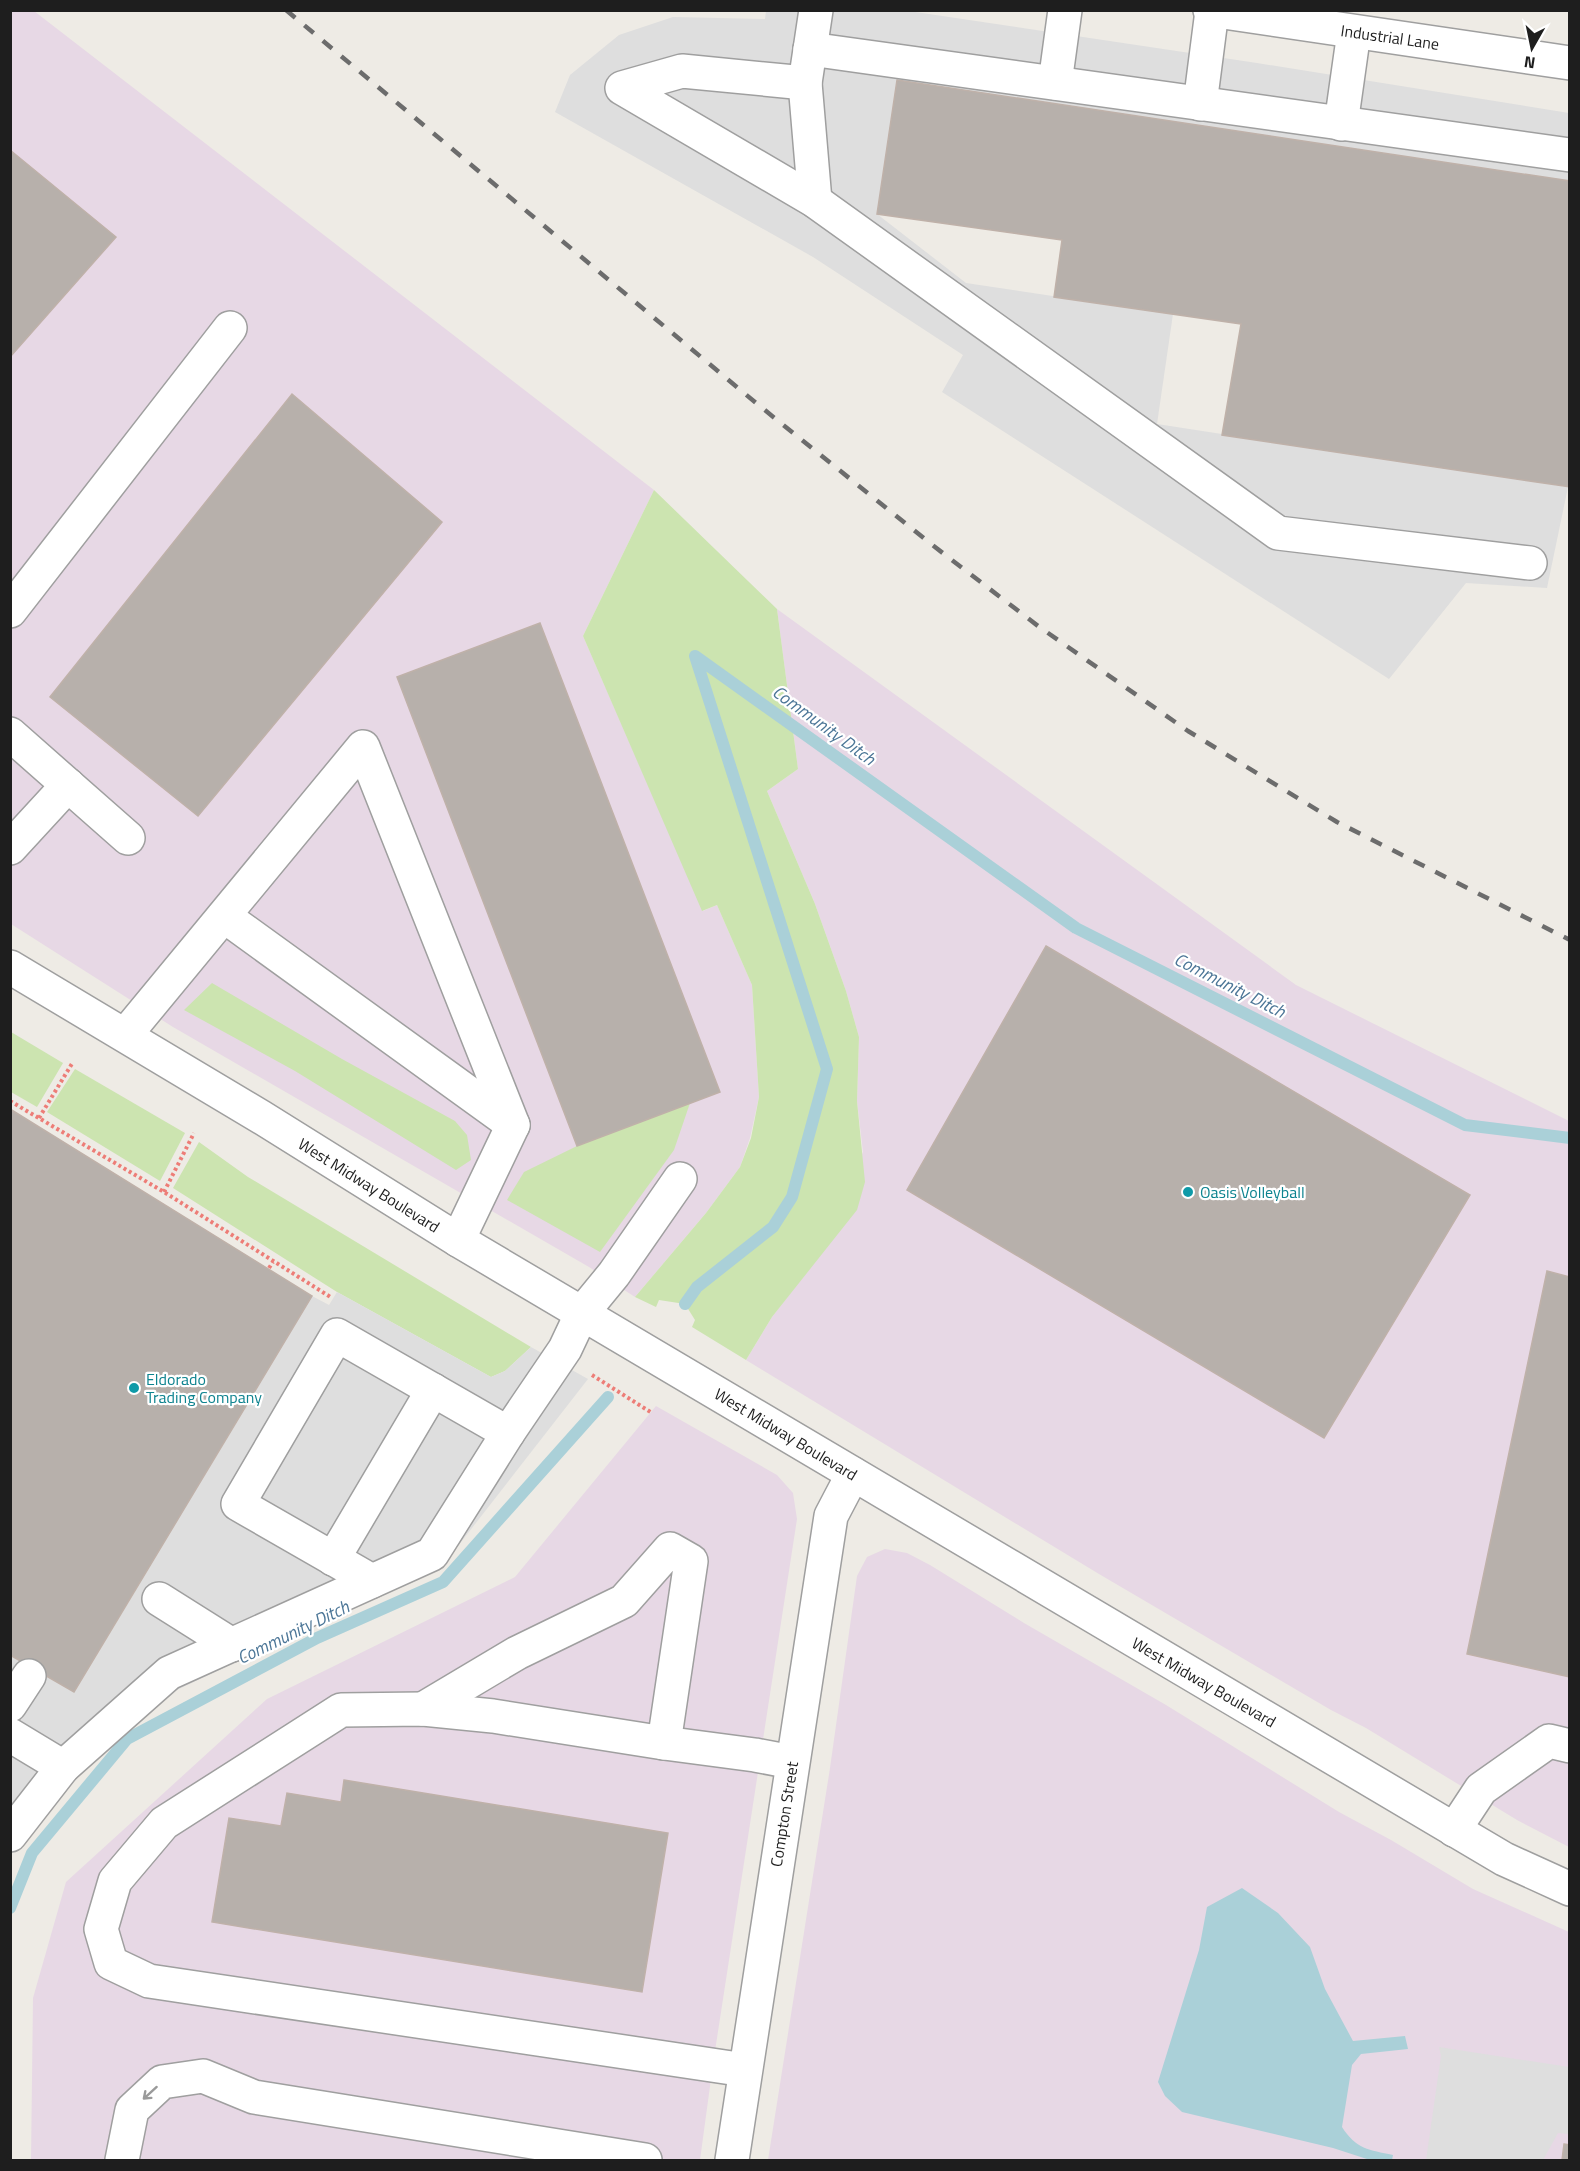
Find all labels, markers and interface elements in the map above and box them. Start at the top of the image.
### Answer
street label: Industrial Lane [1339,18,1441,56]
north arrow [1502,18,1562,78]
text: N [1522,50,1537,76]
water label: Community Ditch [767,678,882,772]
water label: Community Ditch [1170,945,1291,1025]
street label: West Midway Boulevard [294,1132,444,1238]
place label: Oasis Volleyball [1200,1180,1305,1204]
marker: Oasis Volleyball [1181,1185,1195,1199]
place label: Eldorado Trading Company [146,1367,262,1409]
marker: Eldorado Trading Company [127,1381,141,1395]
street label: West Midway Boulevard [710,1382,862,1486]
water label: Community Ditch [232,1593,355,1671]
street label: West Midway Boulevard [1127,1631,1281,1733]
street label: Compton Street [764,1759,804,1868]
one-way arrow [143,2086,158,2100]

